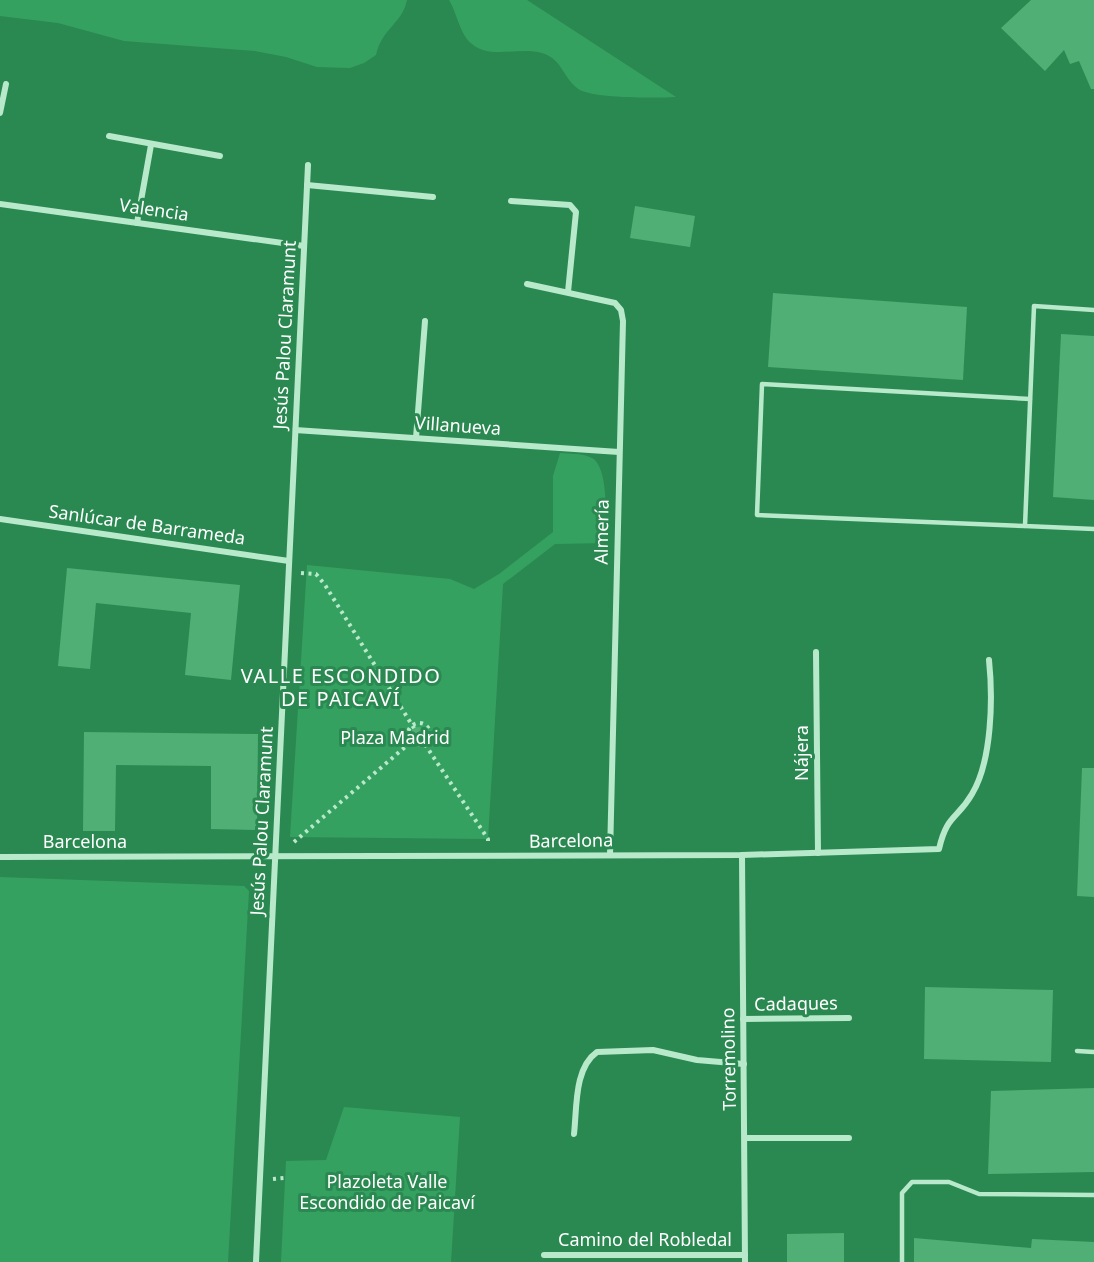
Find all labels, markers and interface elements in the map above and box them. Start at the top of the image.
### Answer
street label: Valencia [118,192,190,226]
street label: Jesús Palou Claramunt [267,239,301,432]
street label: Villanueva [414,410,502,440]
street label: Sanlúcar de Barrameda [47,498,247,550]
street label: Almería [588,499,614,565]
district label: VALLE ESCONDIDO DE PAICAVÍ [241,662,441,712]
street label: Jesús Palou Claramunt [244,725,278,918]
park label: Plaza Madrid [340,725,450,749]
street label: Nájera [789,725,813,781]
street label: Barcelona [529,827,613,853]
street label: Barcelona [43,829,127,853]
street label: Cadaques [754,990,838,1016]
street label: Torremolino [715,1007,741,1111]
park label: Plazoleta Valle Escondido de Paicaví [299,1169,475,1214]
street label: Camino del Robledal [558,1227,732,1251]

